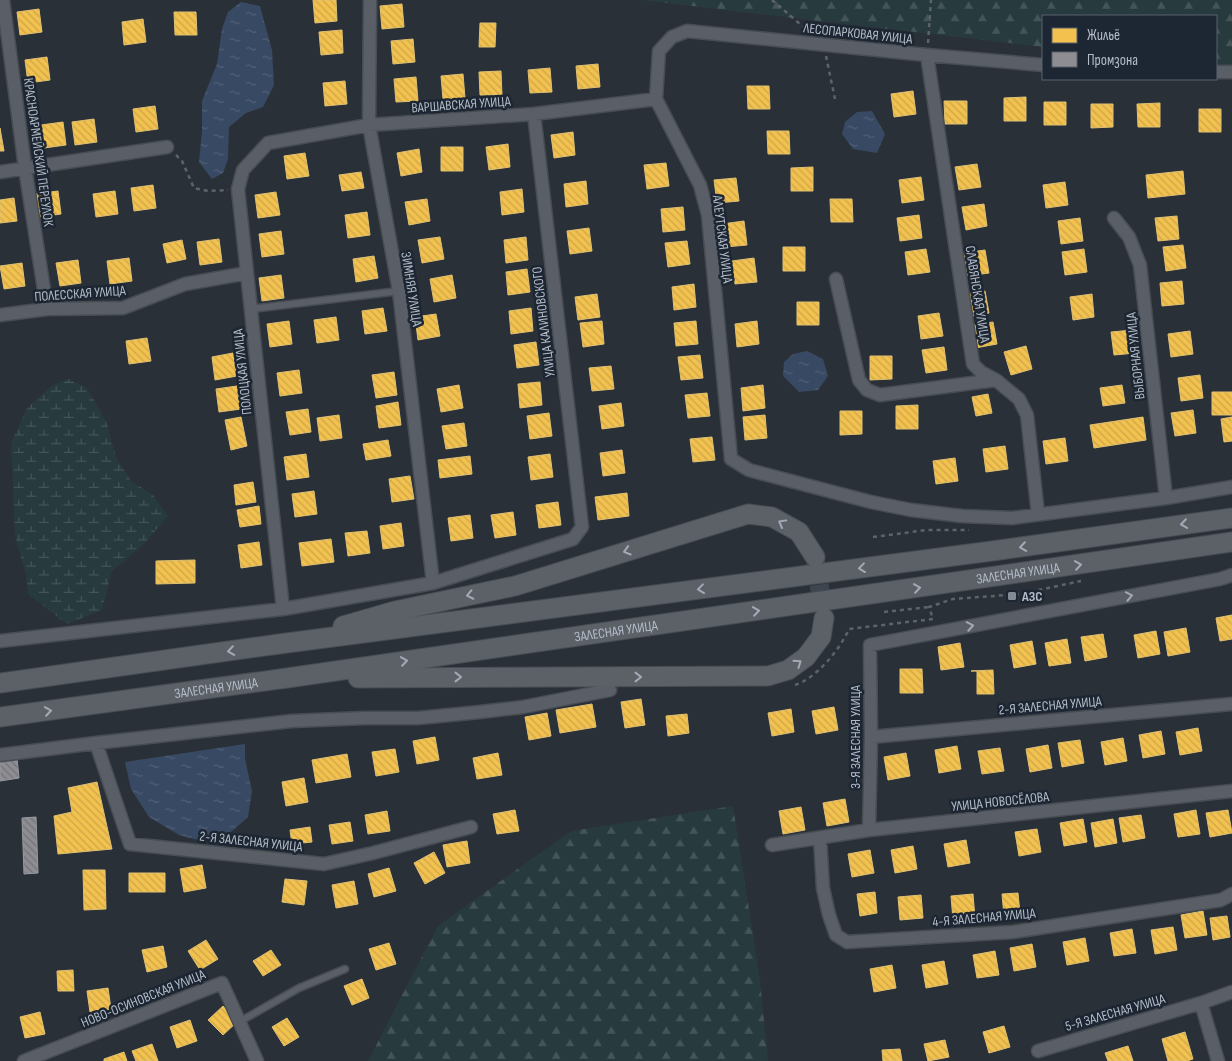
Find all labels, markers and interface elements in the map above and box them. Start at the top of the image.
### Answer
legend [1042,15,1217,80]
street label: ЛЕСОПАРКОВАЯ УЛИЦА [802,19,914,48]
text: Жильё [1087,26,1120,45]
text: Промзона [1087,51,1138,70]
street label: КРАСНОАРМЕЙСКИЙ ПЕРЕУЛОК [20,77,57,228]
street label: ВАРШАВСКАЯ УЛИЦА [411,92,512,116]
street label: АЛЕУТСКАЯ УЛИЦА [709,193,736,285]
street label: СЛАВЯНСКАЯ УЛИЦА [961,244,994,345]
street label: ЗИМНЯЯ УЛИЦА [397,251,426,329]
street label: УЛИЦА КАЛИНОВСКОГО [528,266,559,378]
street label: ПОЛЕССКАЯ УЛИЦА [34,282,127,305]
street label: ВЫБОРНАЯ УЛИЦА [1122,311,1149,400]
street label: ПОЛОЦКАЯ УЛИЦА [229,327,255,416]
one-way arrow [779,519,788,529]
one-way arrow [1179,519,1188,529]
one-way arrow [1018,541,1026,552]
one-way arrow [623,546,631,556]
street label: ЗАЛЕСНАЯ УЛИЦА [975,559,1062,588]
one-way arrow [1074,560,1082,571]
one-way arrow [857,563,866,573]
one-way arrow [696,583,704,594]
one-way arrow [913,583,921,594]
place label: АЗС [1021,588,1042,605]
one-way arrow [466,589,475,600]
marker: АЗС [1006,590,1018,602]
one-way arrow [1125,591,1134,602]
one-way arrow [752,606,760,617]
street label: ЗАЛЕСНАЯ УЛИЦА [573,617,660,646]
one-way arrow [965,622,974,632]
one-way arrow [226,645,235,655]
one-way arrow [401,656,409,667]
one-way arrow [792,660,801,669]
one-way arrow [454,672,462,682]
one-way arrow [634,672,642,682]
street label: ЗАЛЕСНАЯ УЛИЦА [173,674,260,702]
street label: 3-Я ЗАЛЕСНАЯ УЛИЦА [847,684,864,789]
street label: 2-Я ЗАЛЕСНАЯ УЛИЦА [998,692,1103,718]
one-way arrow [44,706,53,716]
street label: УЛИЦА НОВОСЁЛОВА [950,788,1051,815]
street label: 2-Я ЗАЛЕСНАЯ УЛИЦА [199,828,304,855]
street label: 4-Я ЗАЛЕСНАЯ УЛИЦА [932,904,1037,930]
street label: НОВО-ОСИНОВСКАЯ УЛИЦА [78,965,209,1031]
street label: 5-Я ЗАЛЕСНАЯ УЛИЦА [1063,990,1168,1035]

